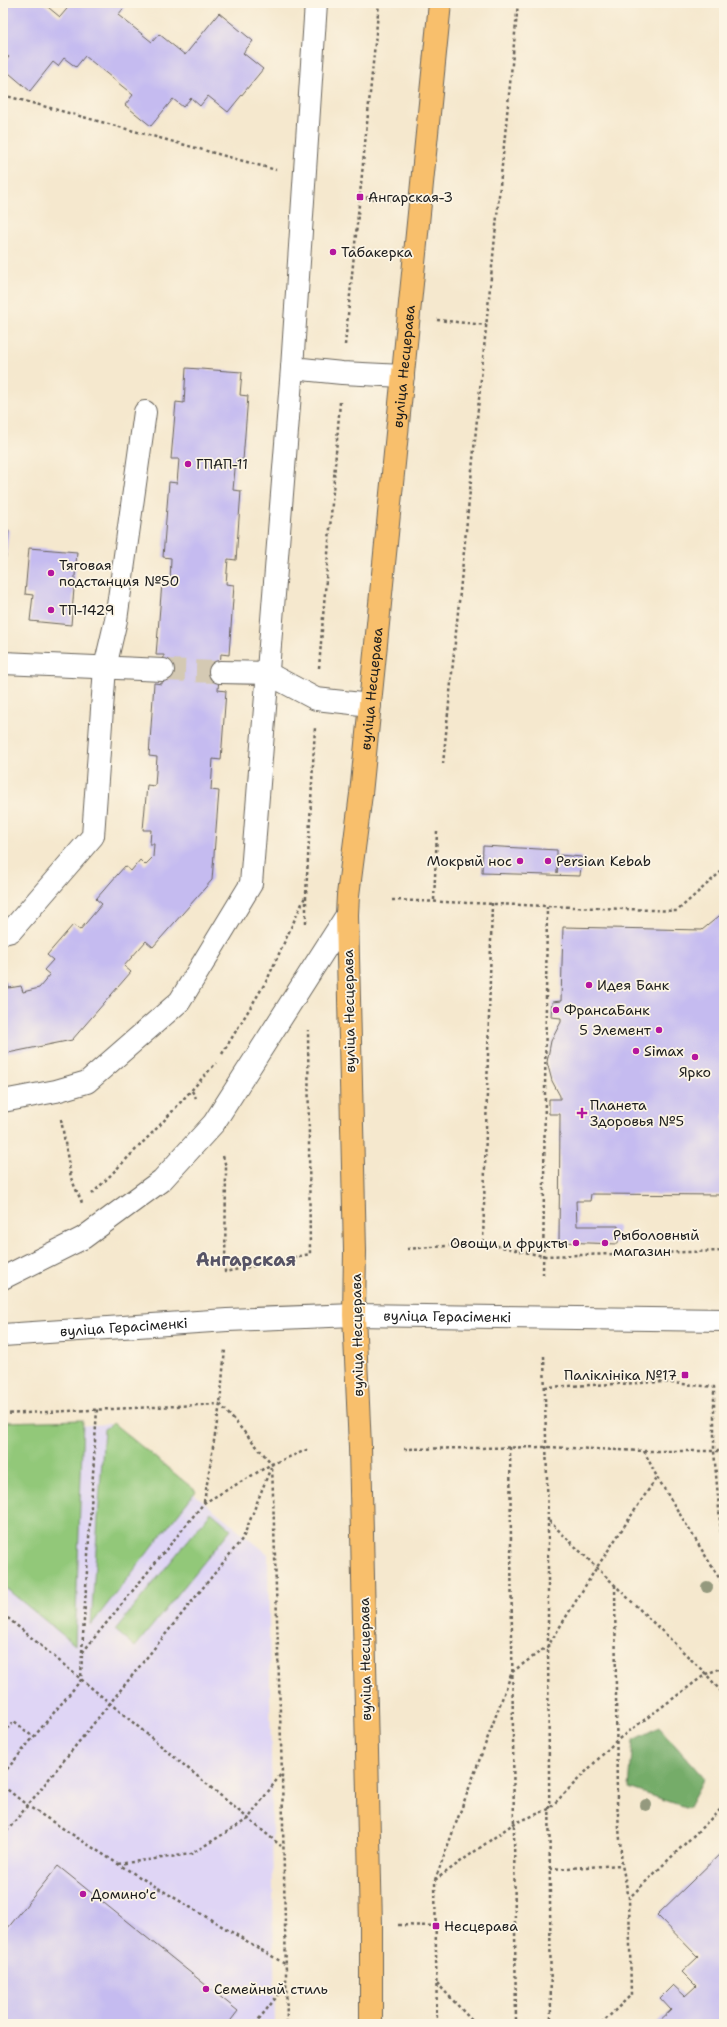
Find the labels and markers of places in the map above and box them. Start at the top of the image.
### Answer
place label: Ангарская-3 [368,188,453,206]
marker: Ангарская-3 [355,192,365,202]
place label: Табакерка [341,243,413,261]
marker: Табакерка [328,247,338,257]
place label: ГПАП-11 [196,455,248,473]
marker: ГПАП-11 [183,459,193,469]
place label: Тяговая подстанция №50 [59,556,179,590]
marker: Тяговая подстанция №50 [46,568,56,578]
place label: ТП-1429 [59,601,114,619]
marker: ТП-1429 [46,605,56,615]
place label: Мокрый нос [427,852,512,870]
place label: Persian Kebab [556,852,651,870]
marker: Мокрый нос [515,856,525,866]
marker: Persian Kebab [543,856,553,866]
place label: Идея Банк [597,976,670,994]
marker: Идея Банк [584,980,594,990]
place label: ФрансаБанк [564,1001,650,1019]
marker: ФрансаБанк [551,1005,561,1015]
place label: 5 Элемент [579,1021,652,1039]
marker: 5 Элемент [654,1025,664,1035]
place label: Simax [644,1042,684,1060]
marker: Simax [631,1046,641,1056]
marker: Ярко [690,1052,700,1062]
place label: Ярко [679,1063,711,1081]
place label: Планета Здоровья №5 [590,1096,684,1130]
marker: Планета Здоровья №5 [577,1108,587,1118]
place label: Рыболовный магазин [613,1226,699,1260]
place label: Овощи и фрукты [450,1234,568,1252]
marker: Овощи и фрукты [571,1238,581,1248]
marker: Рыболовный магазин [600,1238,610,1248]
place label: Паліклініка №17 [564,1366,677,1384]
marker: Паліклініка №17 [680,1370,690,1380]
place label: Домино'c [91,1885,156,1903]
marker: Домино'c [78,1889,88,1899]
place label: Несцерава [444,1917,518,1935]
marker: Несцерава [431,1921,441,1931]
place label: Семейный стиль [214,1980,328,1998]
marker: Семейный стиль [201,1984,211,1994]

